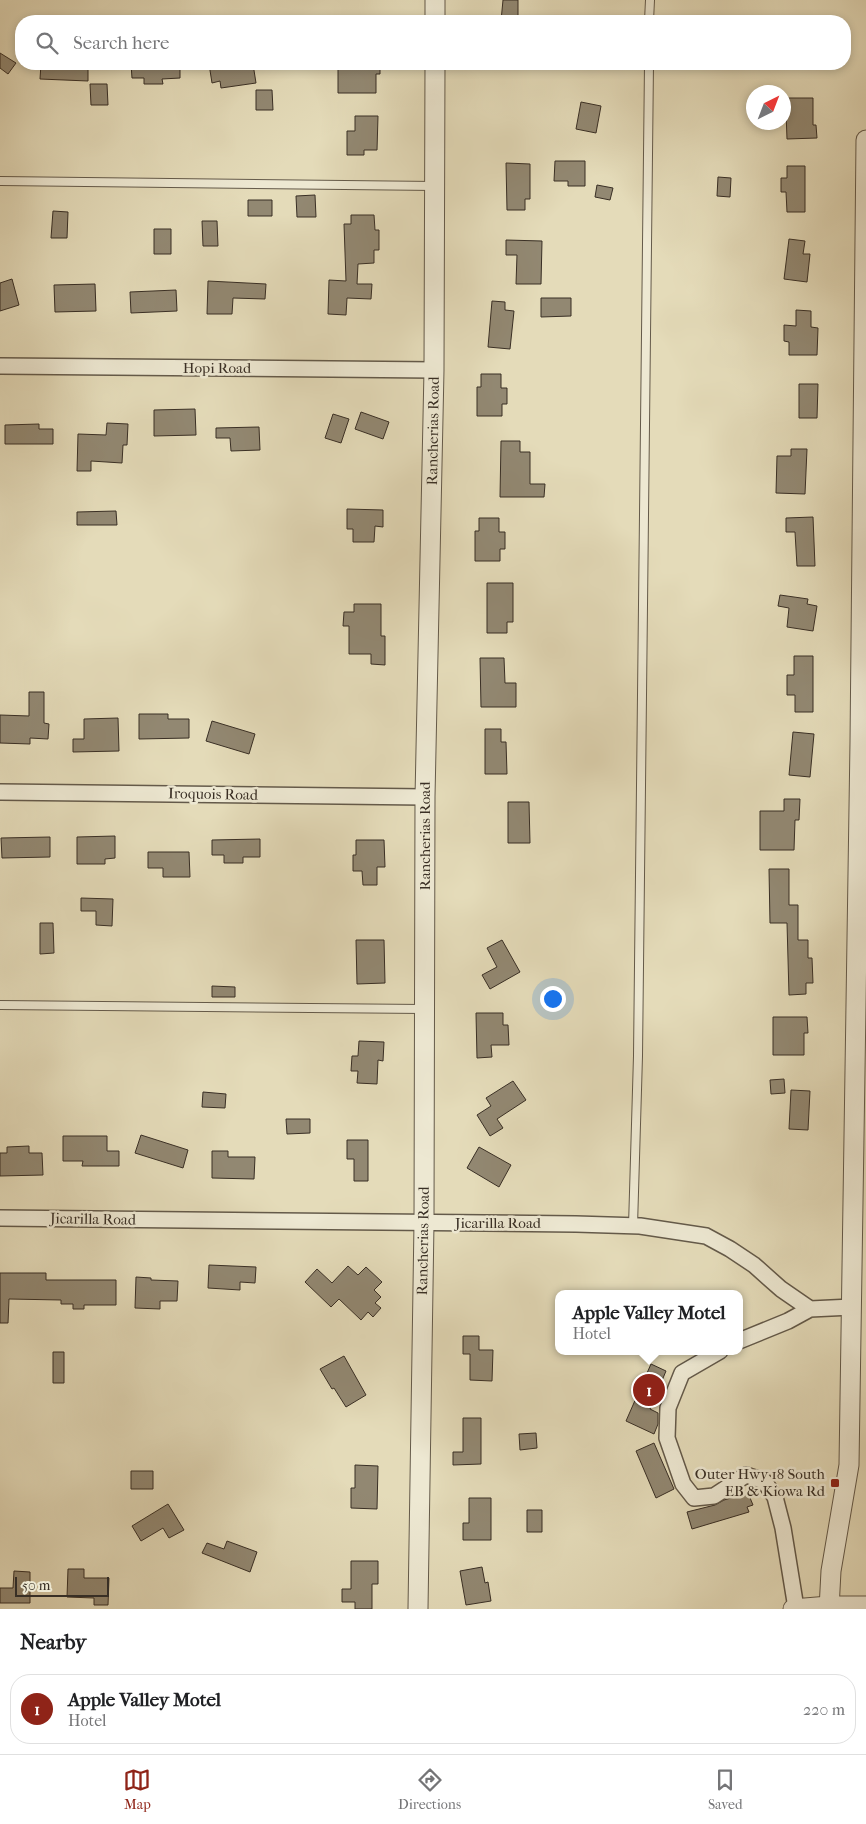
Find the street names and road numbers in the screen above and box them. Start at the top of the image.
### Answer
street label: Hopi Road [183,359,252,377]
street label: Rancherias Road [423,376,443,486]
street label: Rancherias Road [416,781,434,890]
street label: Iroquois Road [168,784,259,804]
street label: Rancherias Road [413,1186,433,1296]
street label: Jicarilla Road [49,1209,137,1229]
street label: Jicarilla Road [454,1214,542,1232]

